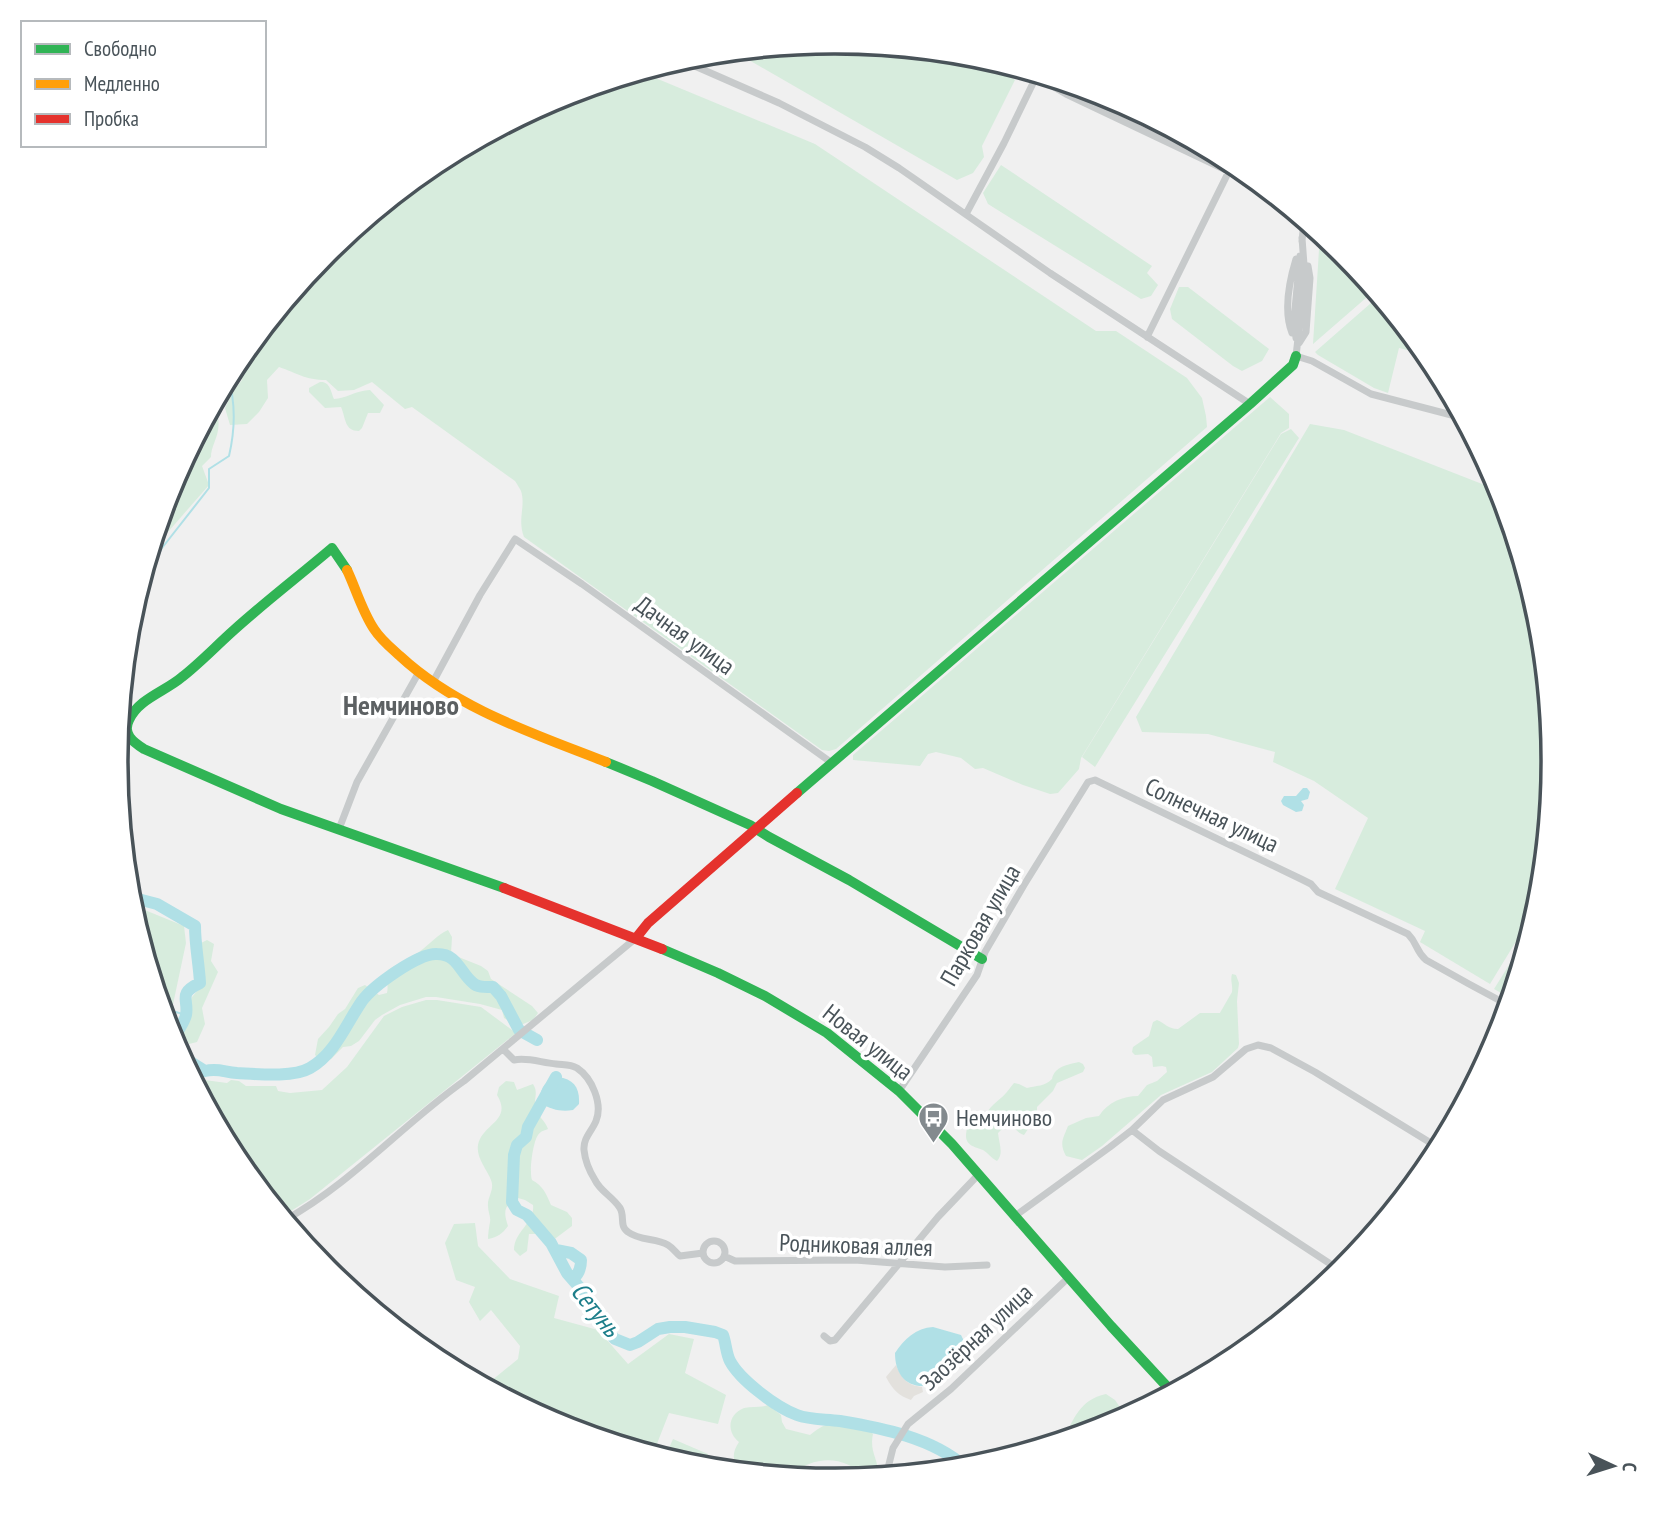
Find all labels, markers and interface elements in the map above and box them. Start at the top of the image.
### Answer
legend [21,21,266,147]
text: Свободно [84,35,157,62]
text: Медленно [84,70,160,97]
text: Пробка [84,105,139,132]
street label: Дачная улица [629,588,741,682]
district label: Немчиново [343,686,459,723]
street label: Солнечная улица [1140,771,1284,859]
street label: Парковая улица [933,859,1027,991]
street label: Новая улица [817,997,919,1087]
bus stop icon: Немчиново [916,1100,950,1144]
place label: Немчиново [956,1102,1052,1133]
street label: Родниковая аллея [779,1227,933,1263]
water label: Сетунь [564,1275,629,1344]
street label: Заозёрная улица [913,1277,1039,1397]
north arrow [1578,1431,1648,1501]
text: С [1618,1462,1642,1473]

